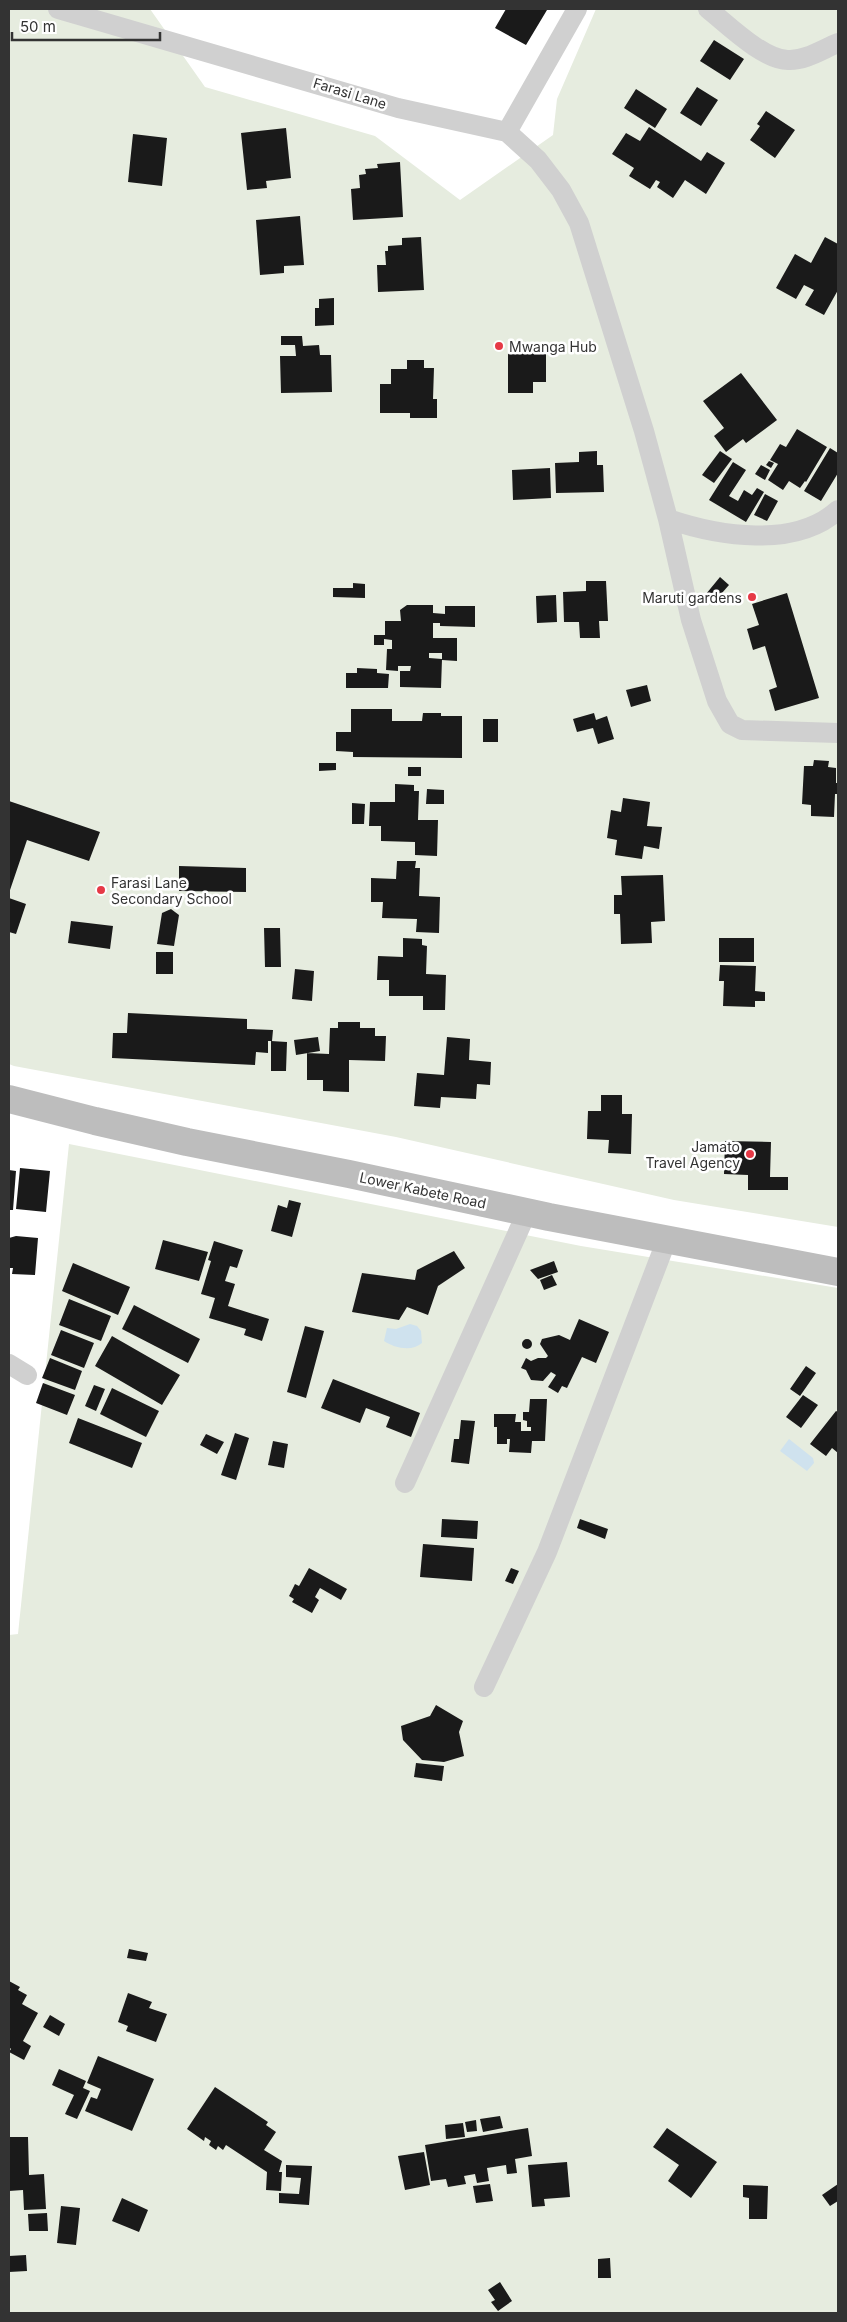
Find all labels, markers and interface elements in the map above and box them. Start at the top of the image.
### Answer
scale bar [12,10,160,42]
text: 50 m [20,17,56,36]
street label: Farasi Lane [311,74,389,112]
place label: Mwanga Hub [509,338,597,355]
marker: Mwanga Hub [493,340,505,352]
place label: Maruti gardens [642,589,742,606]
marker: Maruti gardens [746,591,758,603]
place label: Farasi Lane Secondary School [111,874,232,907]
marker: Farasi Lane Secondary School [95,884,107,896]
place label: Jamato Travel Agency [645,1138,740,1171]
marker: Jamato Travel Agency [744,1148,756,1160]
street label: Lower Kabete Road [358,1168,488,1212]

